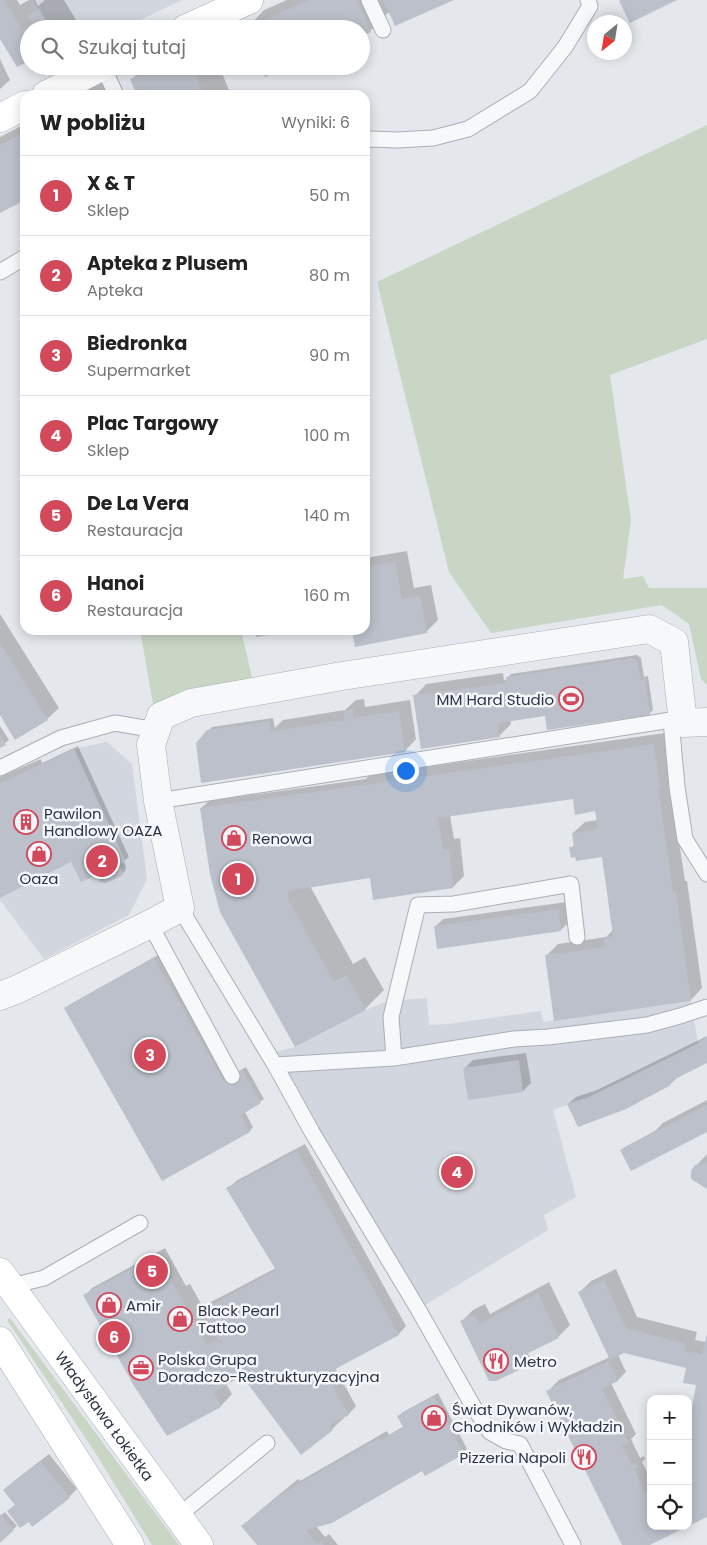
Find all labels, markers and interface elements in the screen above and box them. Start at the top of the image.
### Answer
north arrow [587,15,632,60]
search box [20,20,370,75]
icon: search [38,34,66,62]
text: Szukaj tutaj [78,34,186,61]
text: W pobliżu [40,108,145,137]
text: Wyniki: 6 [281,111,350,134]
text: X & T [87,170,135,197]
text: 1 [53,184,59,207]
text: 50 m [309,184,350,207]
text: Sklep [87,199,129,222]
text: Apteka z Plusem [87,250,248,277]
text: 2 [51,264,61,287]
text: 80 m [309,264,350,287]
text: Apteka [87,279,143,302]
text: Biedronka [87,330,187,357]
text: 3 [51,344,61,367]
text: 90 m [309,344,350,367]
text: Supermarket [87,359,191,382]
text: Plac Targowy [87,410,219,437]
text: 4 [51,424,61,447]
text: 100 m [304,424,350,447]
text: Sklep [87,439,129,462]
text: De La Vera [87,490,189,517]
text: 5 [51,504,61,527]
text: 140 m [304,504,350,527]
text: Restauracja [87,519,183,542]
text: Hanoi [87,570,144,597]
text: 6 [51,584,61,607]
text: 160 m [304,584,350,607]
text: Restauracja [87,599,183,622]
sports icon: MM Hard Studio [558,686,584,712]
place label: MM Hard Studio [437,689,554,710]
your location [393,758,419,784]
place label: Pawilon Handlowy OAZA [44,803,162,841]
building icon: Pawilon Handlowy OAZA [13,809,39,835]
shop icon: Renowa [221,825,247,851]
place label: Renowa [252,828,312,849]
shop icon: Oaza [26,841,52,867]
pin: 2 [86,842,118,880]
pin: 1 [222,860,254,898]
place label: Oaza [20,868,58,889]
pin: 3 [134,1036,166,1074]
pin: 4 [441,1153,473,1191]
pin: 5 [136,1252,168,1290]
shop icon: Amir [96,1292,122,1318]
place label: Amir [126,1295,161,1316]
place label: Black Pearl Tattoo [198,1300,279,1338]
shop icon: Black Pearl Tattoo [167,1306,193,1332]
pin: 6 [98,1318,130,1356]
street label: Władysława Łokietka [51,1347,159,1485]
restaurant icon: Metro [483,1348,509,1374]
place label: Polska Grupa Doradczo-Restrukturyzacyjna [158,1349,380,1387]
place label: Metro [514,1351,557,1372]
office icon: Polska Grupa Doradczo-Restrukturyzacyjna [128,1355,154,1381]
map controls [647,1395,692,1530]
button: + [647,1395,692,1440]
place label: Świat Dywanów, Chodników i Wykładzin [452,1399,623,1437]
shop icon: Świat Dywanów, Chodników i Wykładzin [421,1405,447,1431]
button: − [647,1440,692,1485]
restaurant icon: Pizzeria Napoli [571,1444,597,1470]
place label: Pizzeria Napoli [459,1447,566,1468]
button: locate [647,1485,692,1530]

